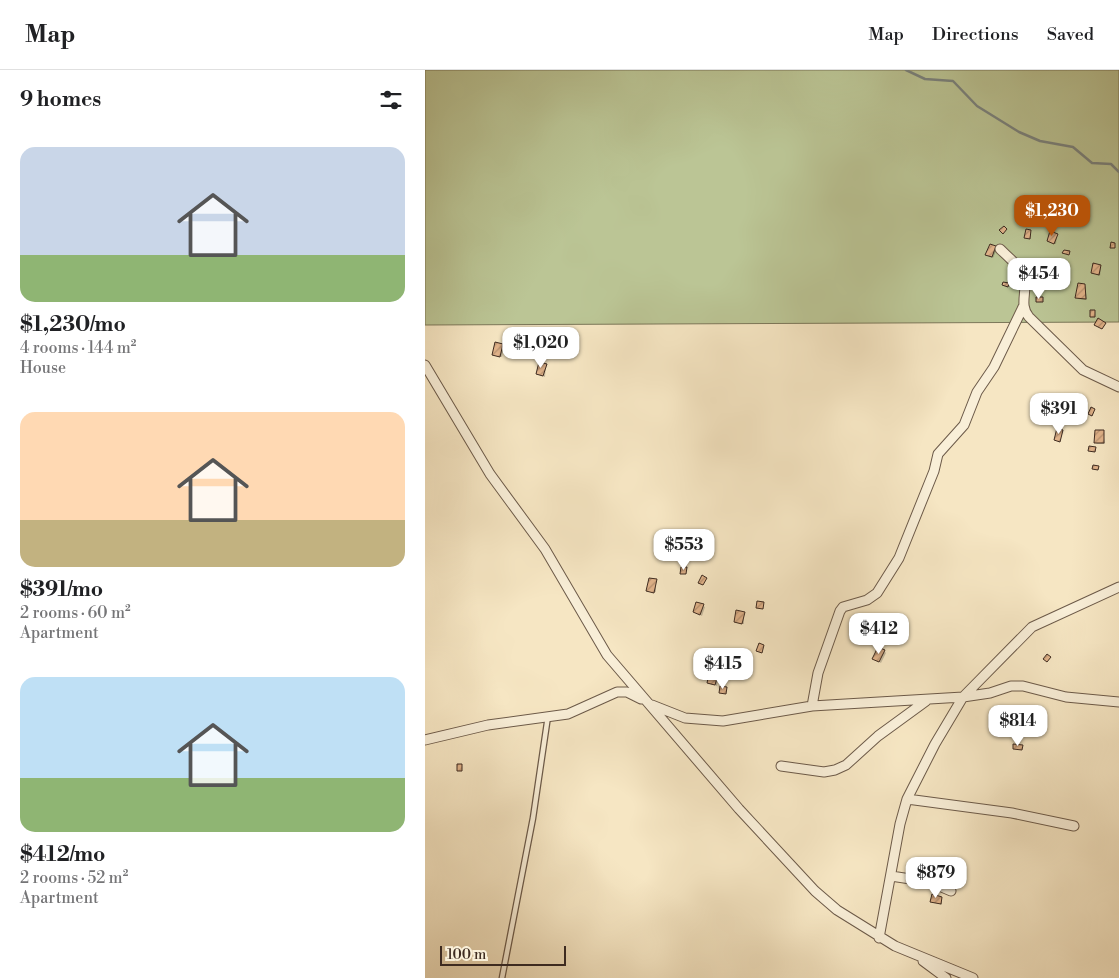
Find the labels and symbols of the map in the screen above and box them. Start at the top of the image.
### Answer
pin: $1,230 [1011,194,1093,237]
pin: $454 [1009,258,1069,300]
pin: $1,020 [500,326,582,369]
pin: $391 [1029,392,1089,435]
pin: $553 [654,528,714,571]
pin: $412 [849,612,909,655]
pin: $415 [693,648,753,690]
pin: $814 [988,704,1048,747]
pin: $879 [906,856,966,899]
scale bar [440,943,566,966]

